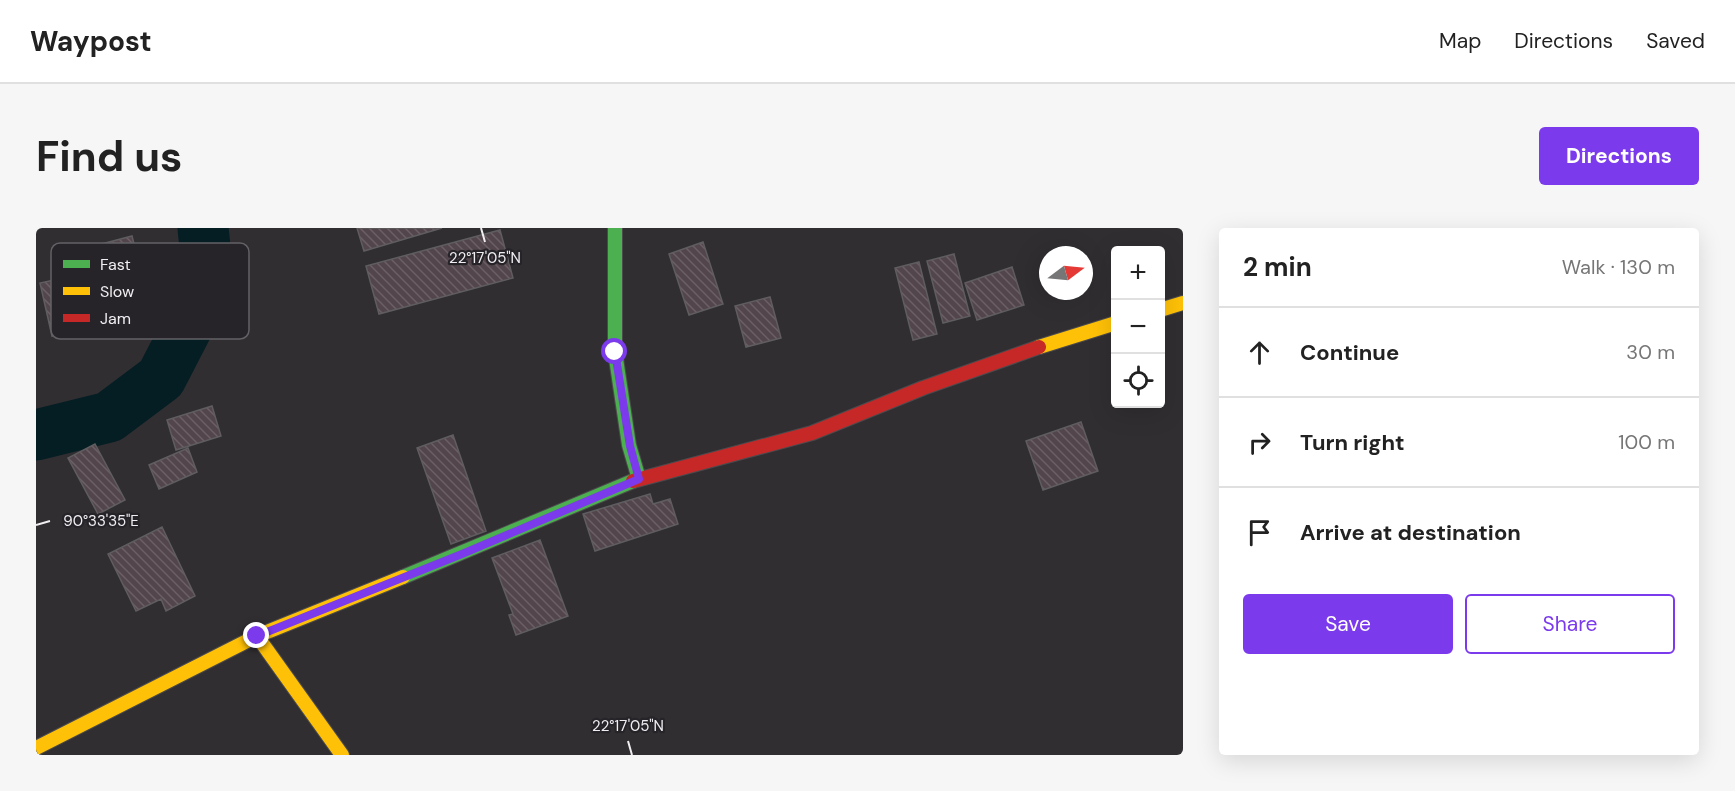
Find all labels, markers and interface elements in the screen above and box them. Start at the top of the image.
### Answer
text: Waypost [30,23,152,60]
text: Map [1439,27,1481,55]
text: Directions [1514,27,1613,55]
text: Saved [1646,27,1705,55]
button: Directions [1539,127,1699,185]
text: Find us [36,129,182,184]
legend [51,243,249,339]
north arrow [1039,246,1093,300]
map controls [1111,246,1165,408]
button: + [1111,246,1165,300]
text: 22°17'05"N [449,248,521,268]
text: 2 min [1243,250,1312,284]
text: Fast [100,254,131,275]
text: Walk · 130 m [1562,254,1675,280]
text: Slow [100,281,134,302]
button: − [1111,300,1165,354]
text: Jam [100,308,131,329]
icon: ahead [1243,336,1276,369]
route start [601,338,627,364]
text: Continue [1300,338,1399,367]
text: 30 m [1626,339,1675,365]
button: locate [1111,354,1165,408]
icon: right [1243,426,1276,459]
text: Turn right [1300,428,1405,457]
text: 100 m [1618,429,1675,455]
text: 90°33'35"E [63,511,139,531]
icon: arrive [1243,516,1276,549]
text: Arrive at destination [1300,518,1521,547]
button: Save [1243,594,1453,654]
button: Share [1465,594,1675,654]
route end [243,622,269,648]
text: 22°17'05"N [592,716,664,736]

